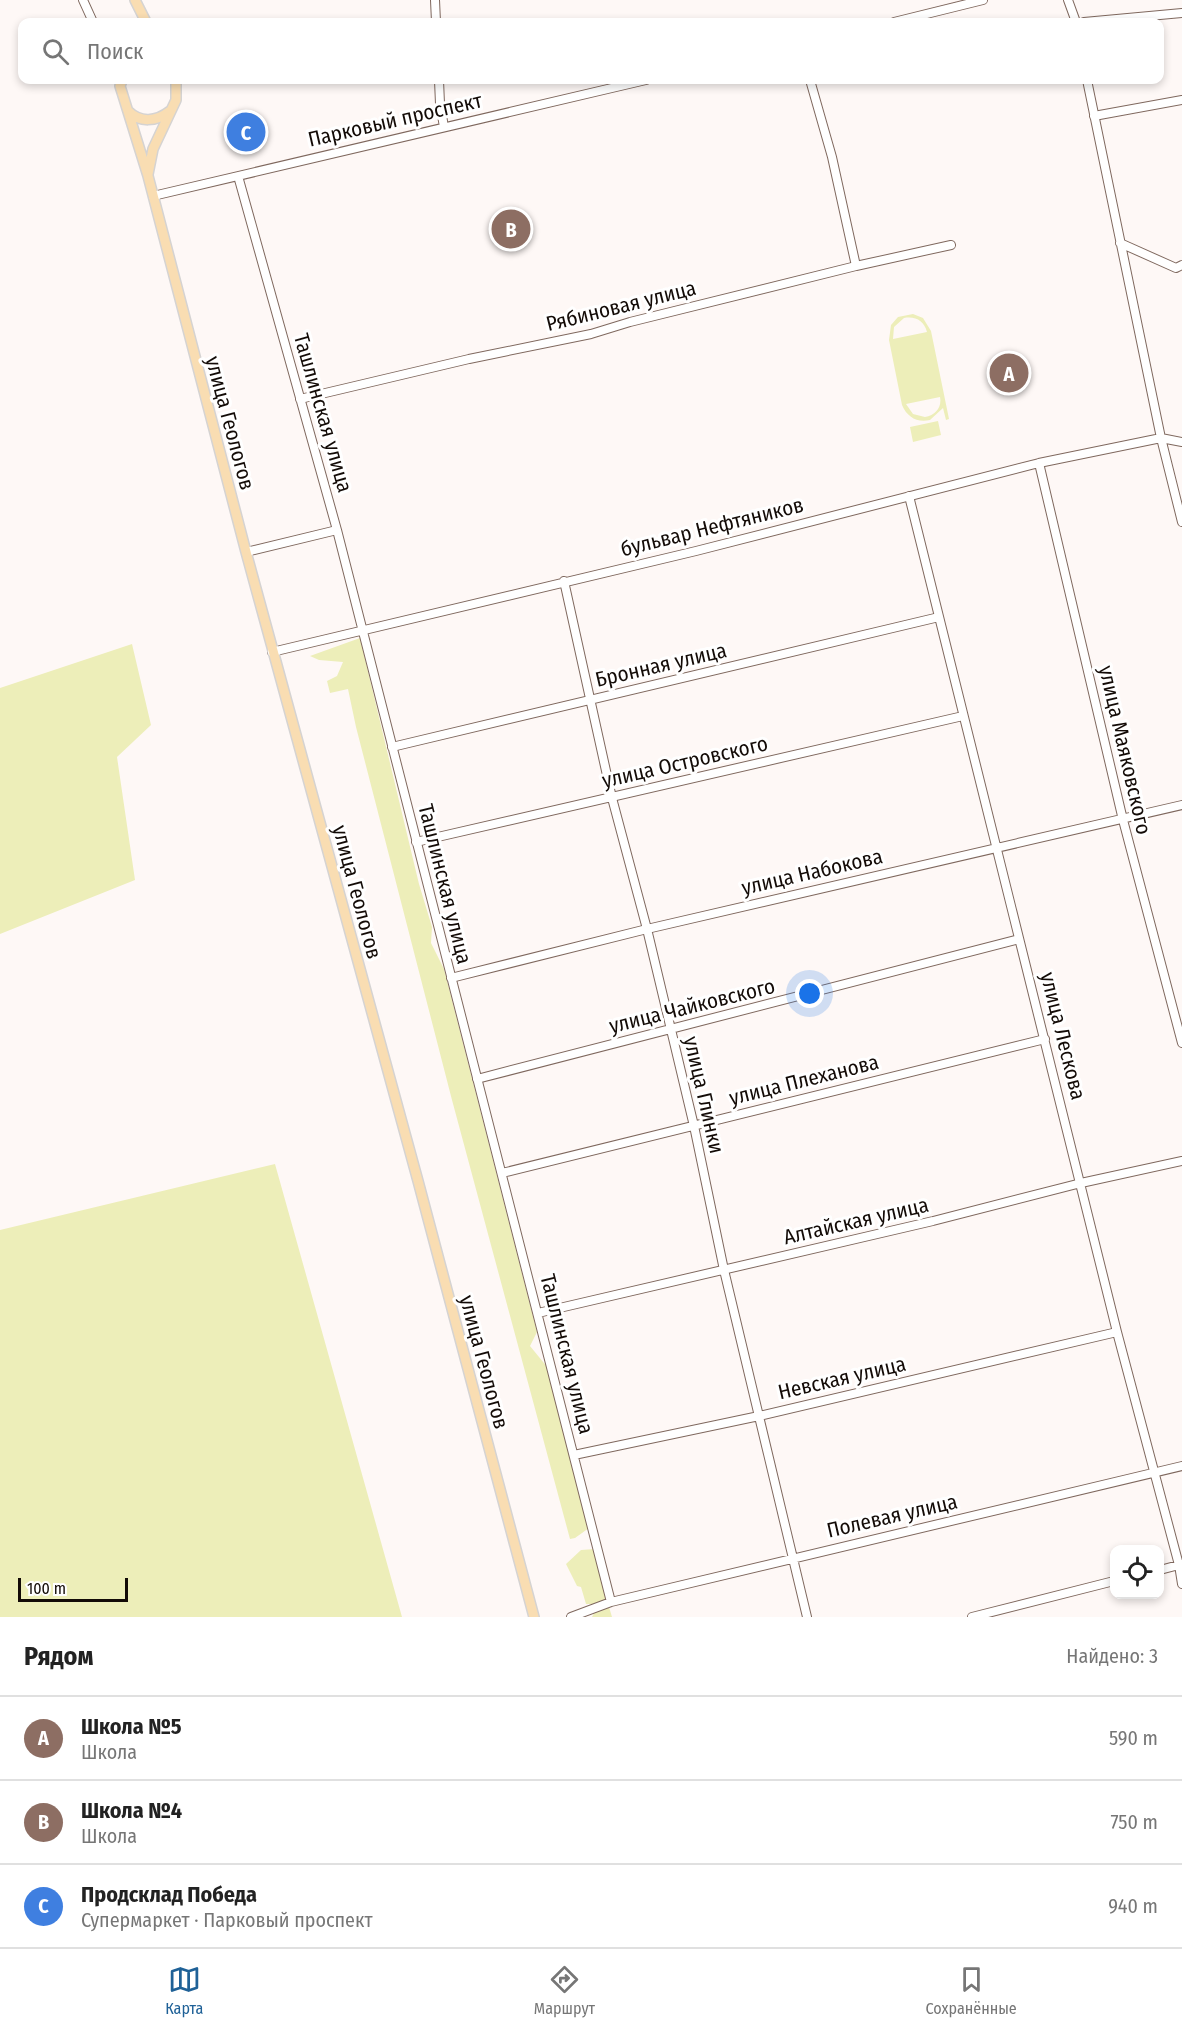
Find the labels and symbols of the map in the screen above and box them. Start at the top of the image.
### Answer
street label: Парковый проспект [305,87,485,153]
pin: C [226,110,266,154]
pin: B [492,206,530,252]
street label: Рябиновая улица [543,275,699,337]
street label: Ташлинская улица [288,331,358,495]
pin: A [990,350,1028,395]
street label: улица Геологов [200,353,260,493]
street label: бульвар Нефтяников [618,492,806,562]
street label: Бронная улица [593,637,729,693]
street label: улица Маяковского [1093,663,1157,837]
street label: улица Островского [600,730,770,794]
street label: Ташлинская улица [413,801,477,967]
street label: улица Геологов [327,822,387,962]
street label: улица Набокова [739,843,885,901]
street label: улица Лескова [1035,969,1091,1103]
street label: улица Чайковского [606,973,778,1039]
your location [795,979,824,1008]
street label: улица Глинки [678,1034,730,1156]
street label: улица Плеханова [727,1049,881,1111]
street label: Алтайская улица [781,1192,931,1250]
street label: Ташлинская улица [535,1271,599,1437]
street label: улица Геологов [454,1292,514,1432]
street label: Невская улица [776,1351,908,1405]
street label: Полевая улица [824,1488,960,1544]
scale bar [18,1575,128,1602]

